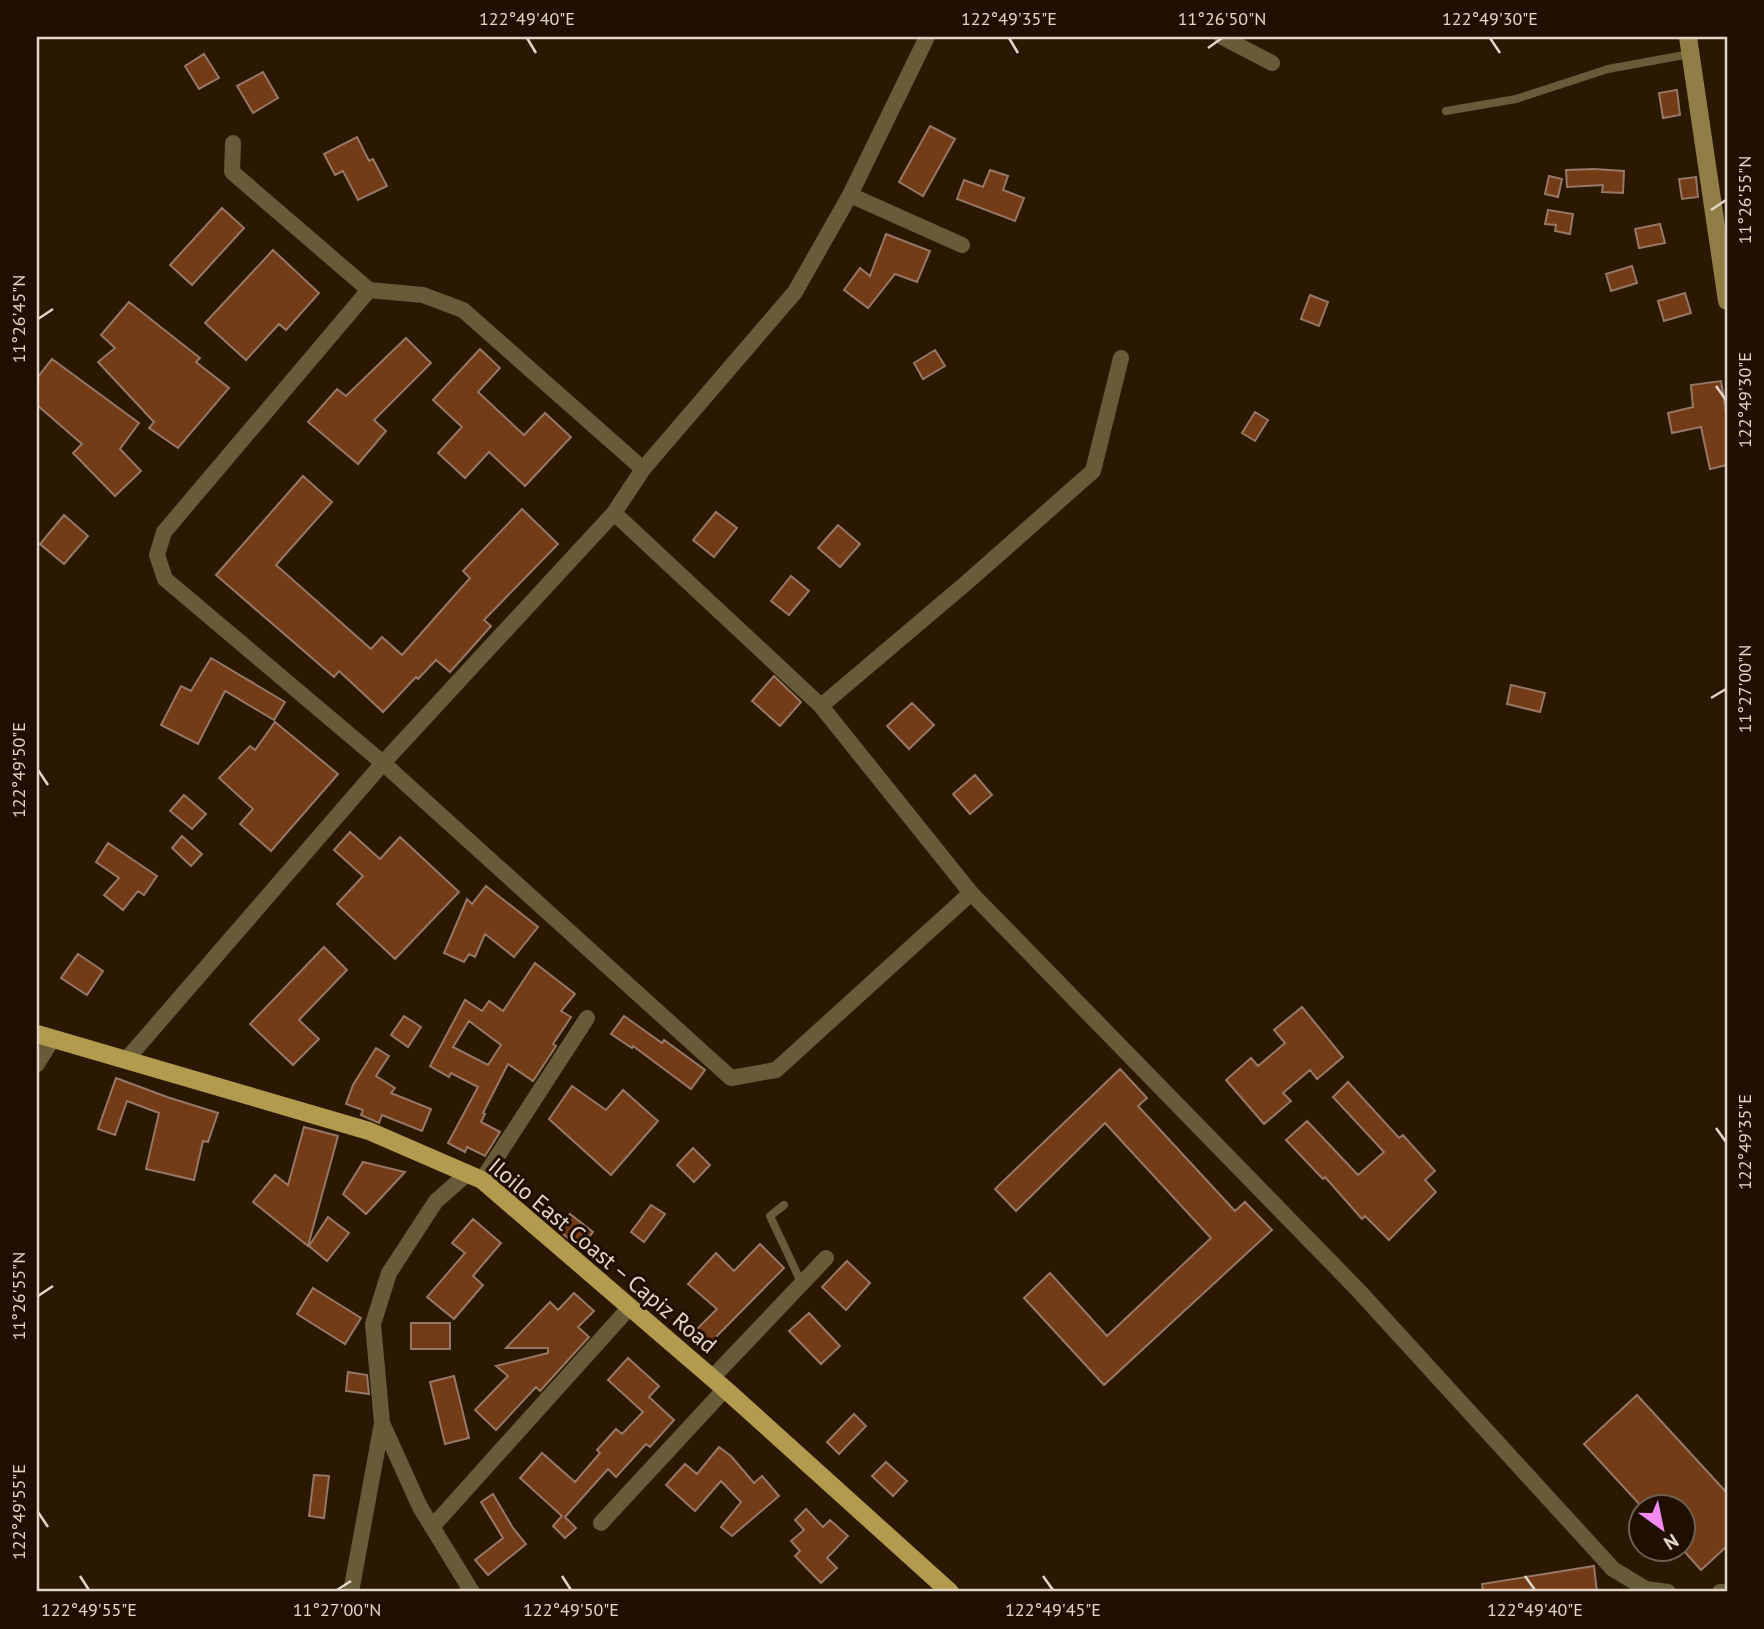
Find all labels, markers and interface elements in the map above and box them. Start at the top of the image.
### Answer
text: 122°49'40"E [479,7,575,30]
text: 122°49'35"E [961,7,1057,30]
text: 11°26'50"N [1178,7,1266,30]
text: 122°49'30"E [1442,7,1538,30]
text: 11°26'55"N [1733,156,1756,244]
text: 11°26'45"N [7,275,30,363]
text: 122°49'30"E [1733,352,1756,448]
text: 11°27'00"N [1733,645,1756,733]
text: 122°49'50"E [7,722,30,818]
text: 122°49'35"E [1733,1094,1756,1190]
street label: Iloilo East Coast – Capiz Road [483,1151,723,1359]
text: 11°26'55"N [7,1252,30,1340]
text: 122°49'55"E [7,1464,30,1560]
north arrow [1628,1492,1698,1562]
text: N [1659,1529,1683,1556]
text: 122°49'55"E [41,1598,137,1621]
text: 11°27'00"N [293,1598,381,1621]
text: 122°49'50"E [523,1598,619,1621]
text: 122°49'45"E [1005,1598,1101,1621]
text: 122°49'40"E [1487,1598,1583,1621]

